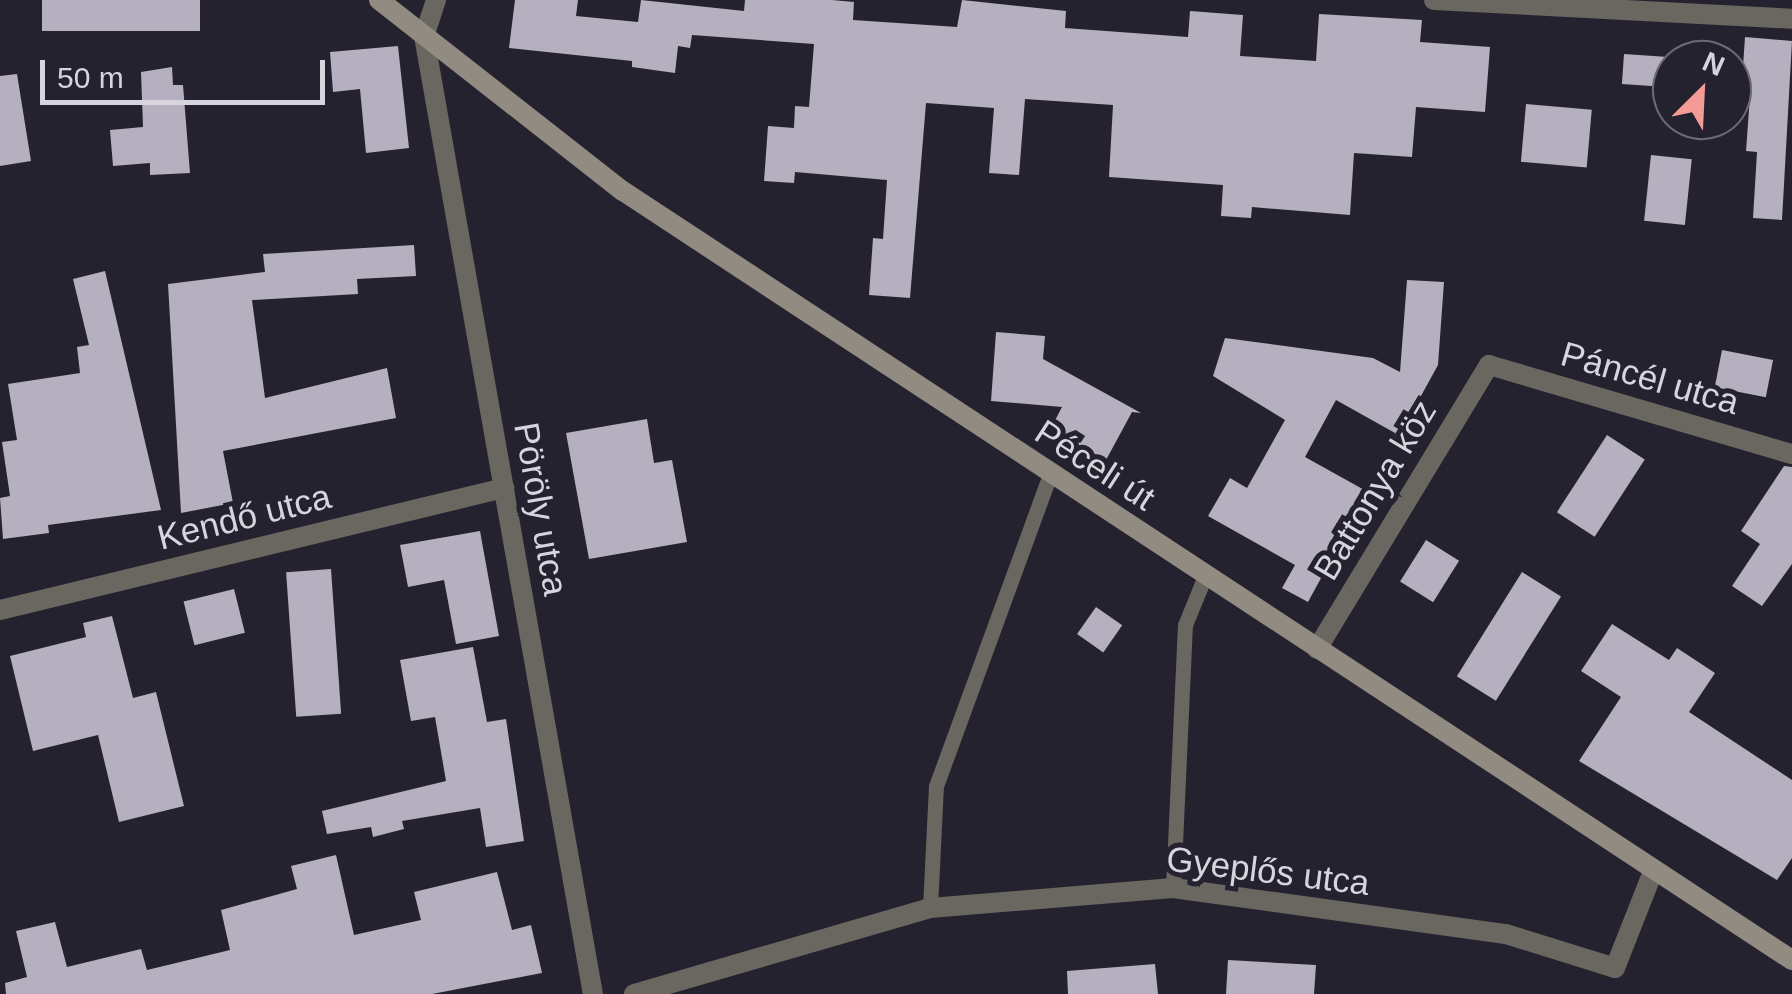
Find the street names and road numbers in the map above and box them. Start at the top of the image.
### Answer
street label: Páncél utca [1556,333,1744,423]
street label: Battonya köz [1305,392,1445,588]
street label: Péceli út [1027,411,1163,519]
street label: Pöröly utca [505,419,577,599]
street label: Kendő utca [153,475,335,559]
street label: Gyeplős utca [1164,838,1372,904]

